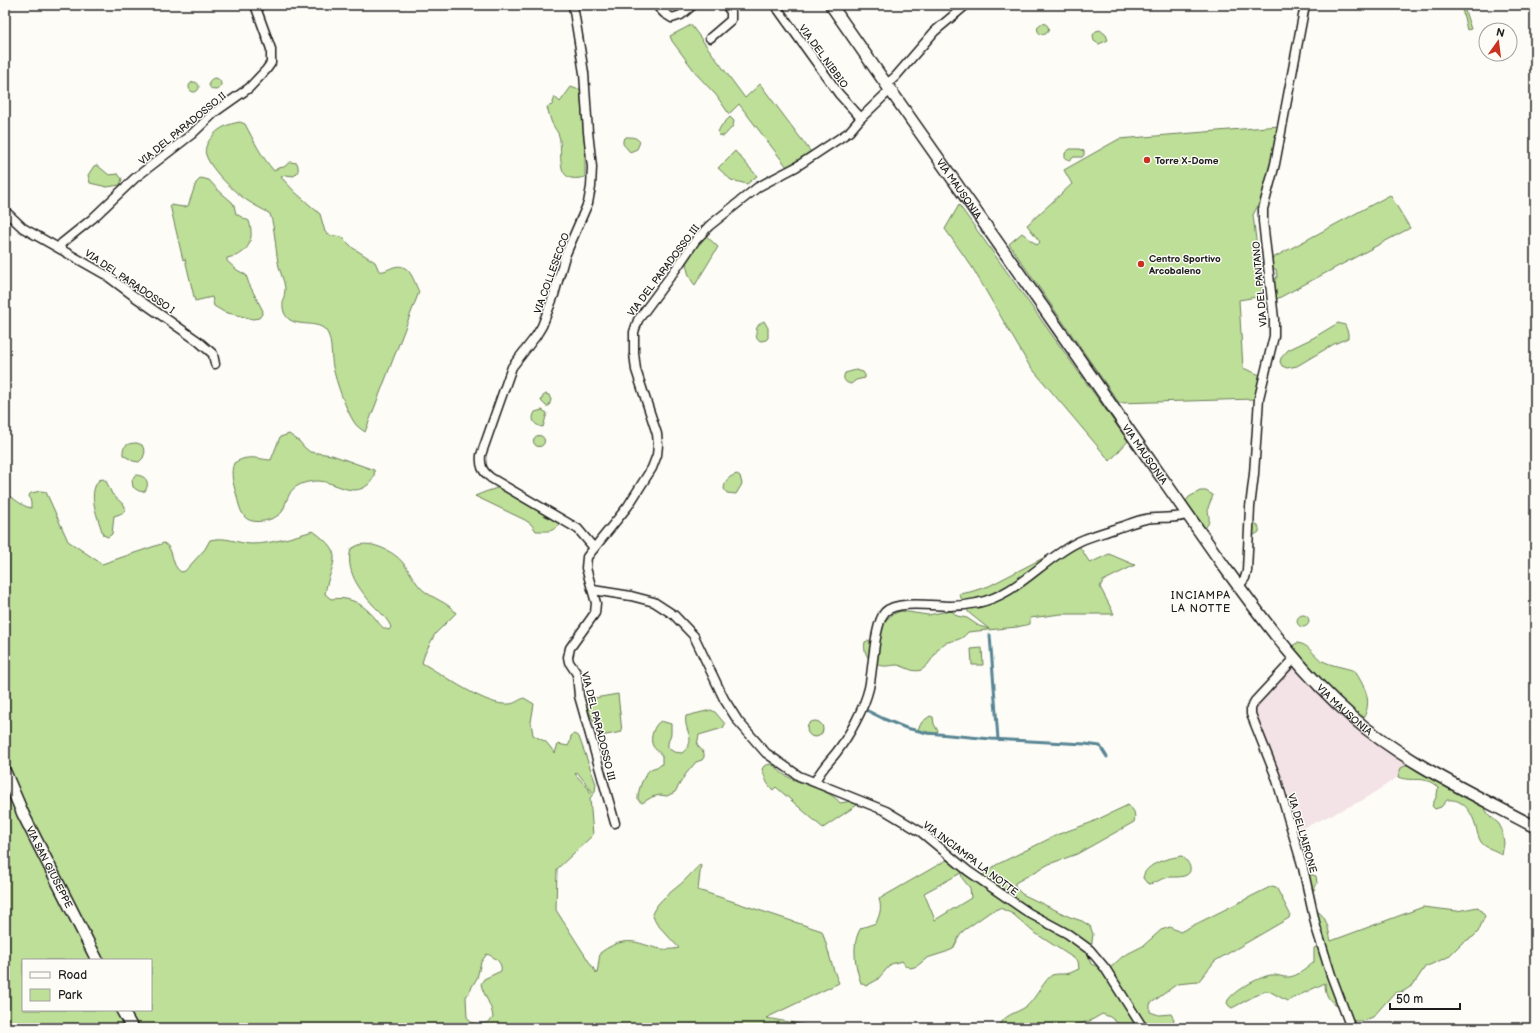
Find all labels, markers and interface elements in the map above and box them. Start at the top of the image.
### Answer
north arrow [1478,22,1518,62]
street label: VIA DEL NIBBIO [796,23,850,91]
text: N [1495,25,1506,40]
street label: VIA DEL PARADOSSO II [137,90,229,168]
marker: Torre X-Dome [1142,155,1152,165]
place label: Torre X-Dome [1155,155,1219,167]
street label: VIA MAUSONIA [933,157,984,222]
street label: VIA DEL PARADOSSO III [625,222,702,319]
street label: VIA COLLESECCO [532,231,572,315]
street label: VIA DEL PANTANO [1250,240,1270,327]
street label: VIA DEL PARADOSSO I [82,247,177,316]
place label: Centro Sportivo Arcobaleno [1148,253,1221,277]
marker: Centro Sportivo Arcobaleno [1136,259,1146,269]
street label: VIA MAUSONIA [1119,422,1170,488]
district label: INCIAMPA LA NOTTE [1171,589,1231,615]
street label: VIA DEL PARADOSSO III [579,671,617,782]
street label: VIA MAUSONIA [1314,682,1375,739]
street label: VIA DELL'AIRONE [1285,792,1319,875]
street label: VIA INCIAMPA LA NOTTE [921,819,1021,899]
street label: VIA SAN GIUSEPPE [23,824,75,911]
legend [22,959,152,1011]
text: Road [58,968,87,983]
scale bar [1390,985,1460,1011]
text: Park [58,988,82,1003]
text: 50 m [1396,992,1423,1007]

